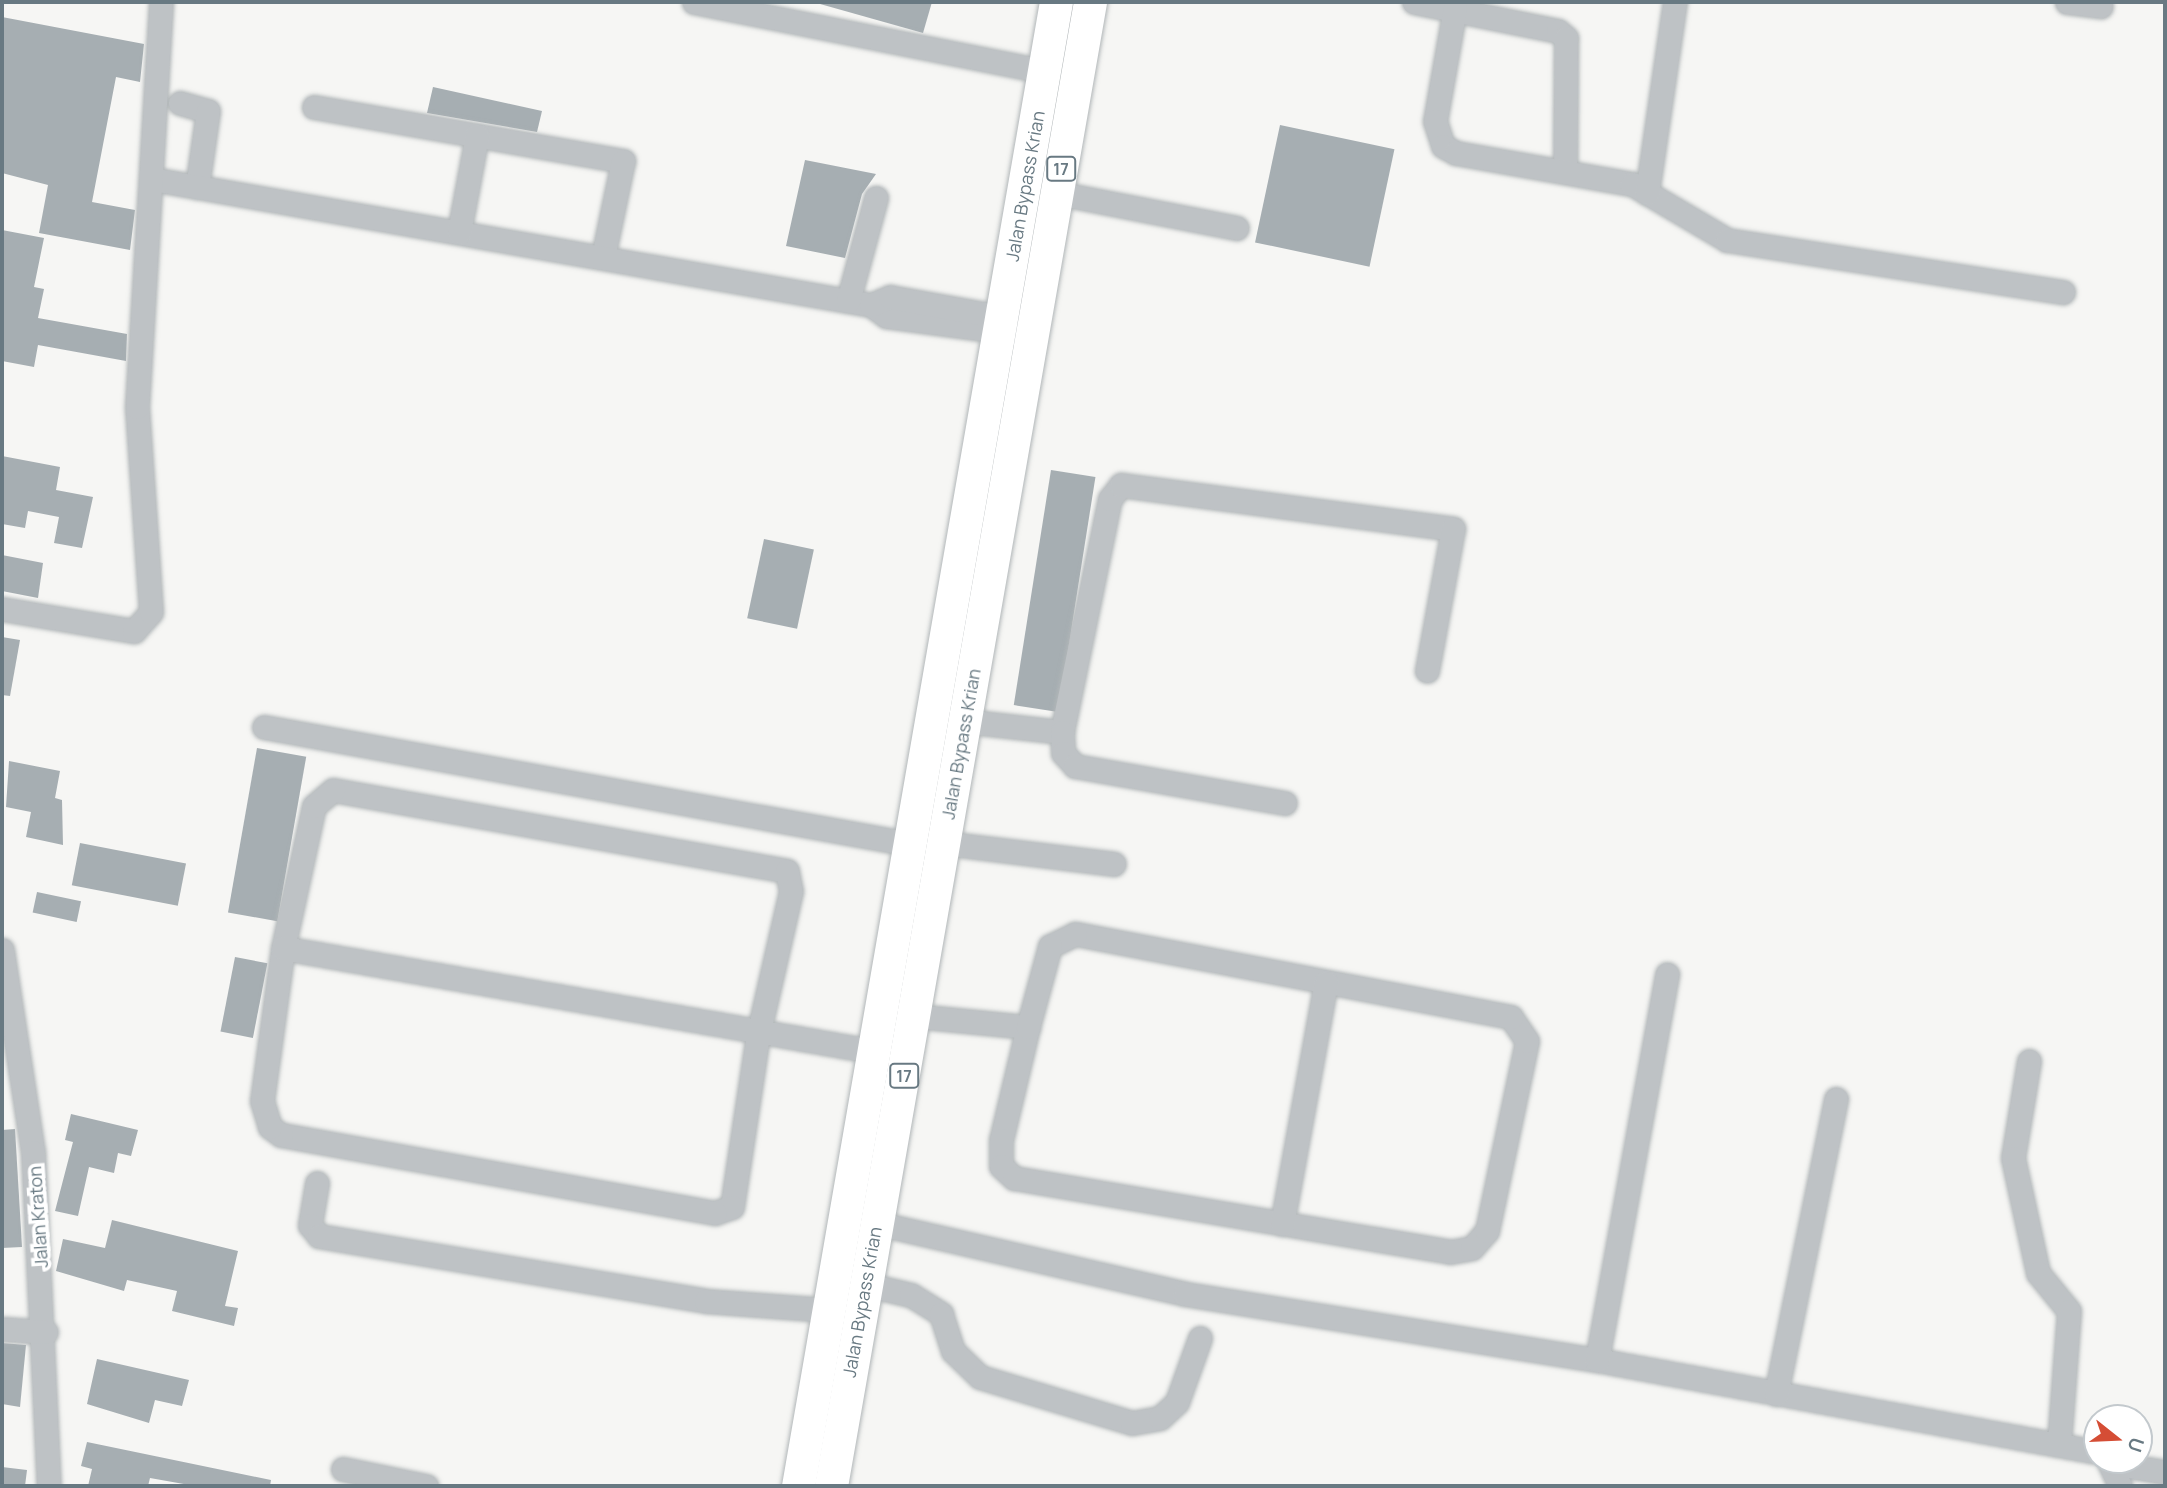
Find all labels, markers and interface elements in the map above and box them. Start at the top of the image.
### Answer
street label: Jalan Bypass Krian [1001,109,1049,263]
road number: 17 [1045,156,1077,182]
street label: Jalan Bypass Krian [937,667,985,821]
road number: 17 [888,1064,920,1088]
street label: Jalan Kraton [24,1165,52,1269]
street label: Jalan Bypass Krian [838,1225,886,1379]
north arrow [2083,1404,2153,1474]
text: U [2122,1434,2151,1455]

